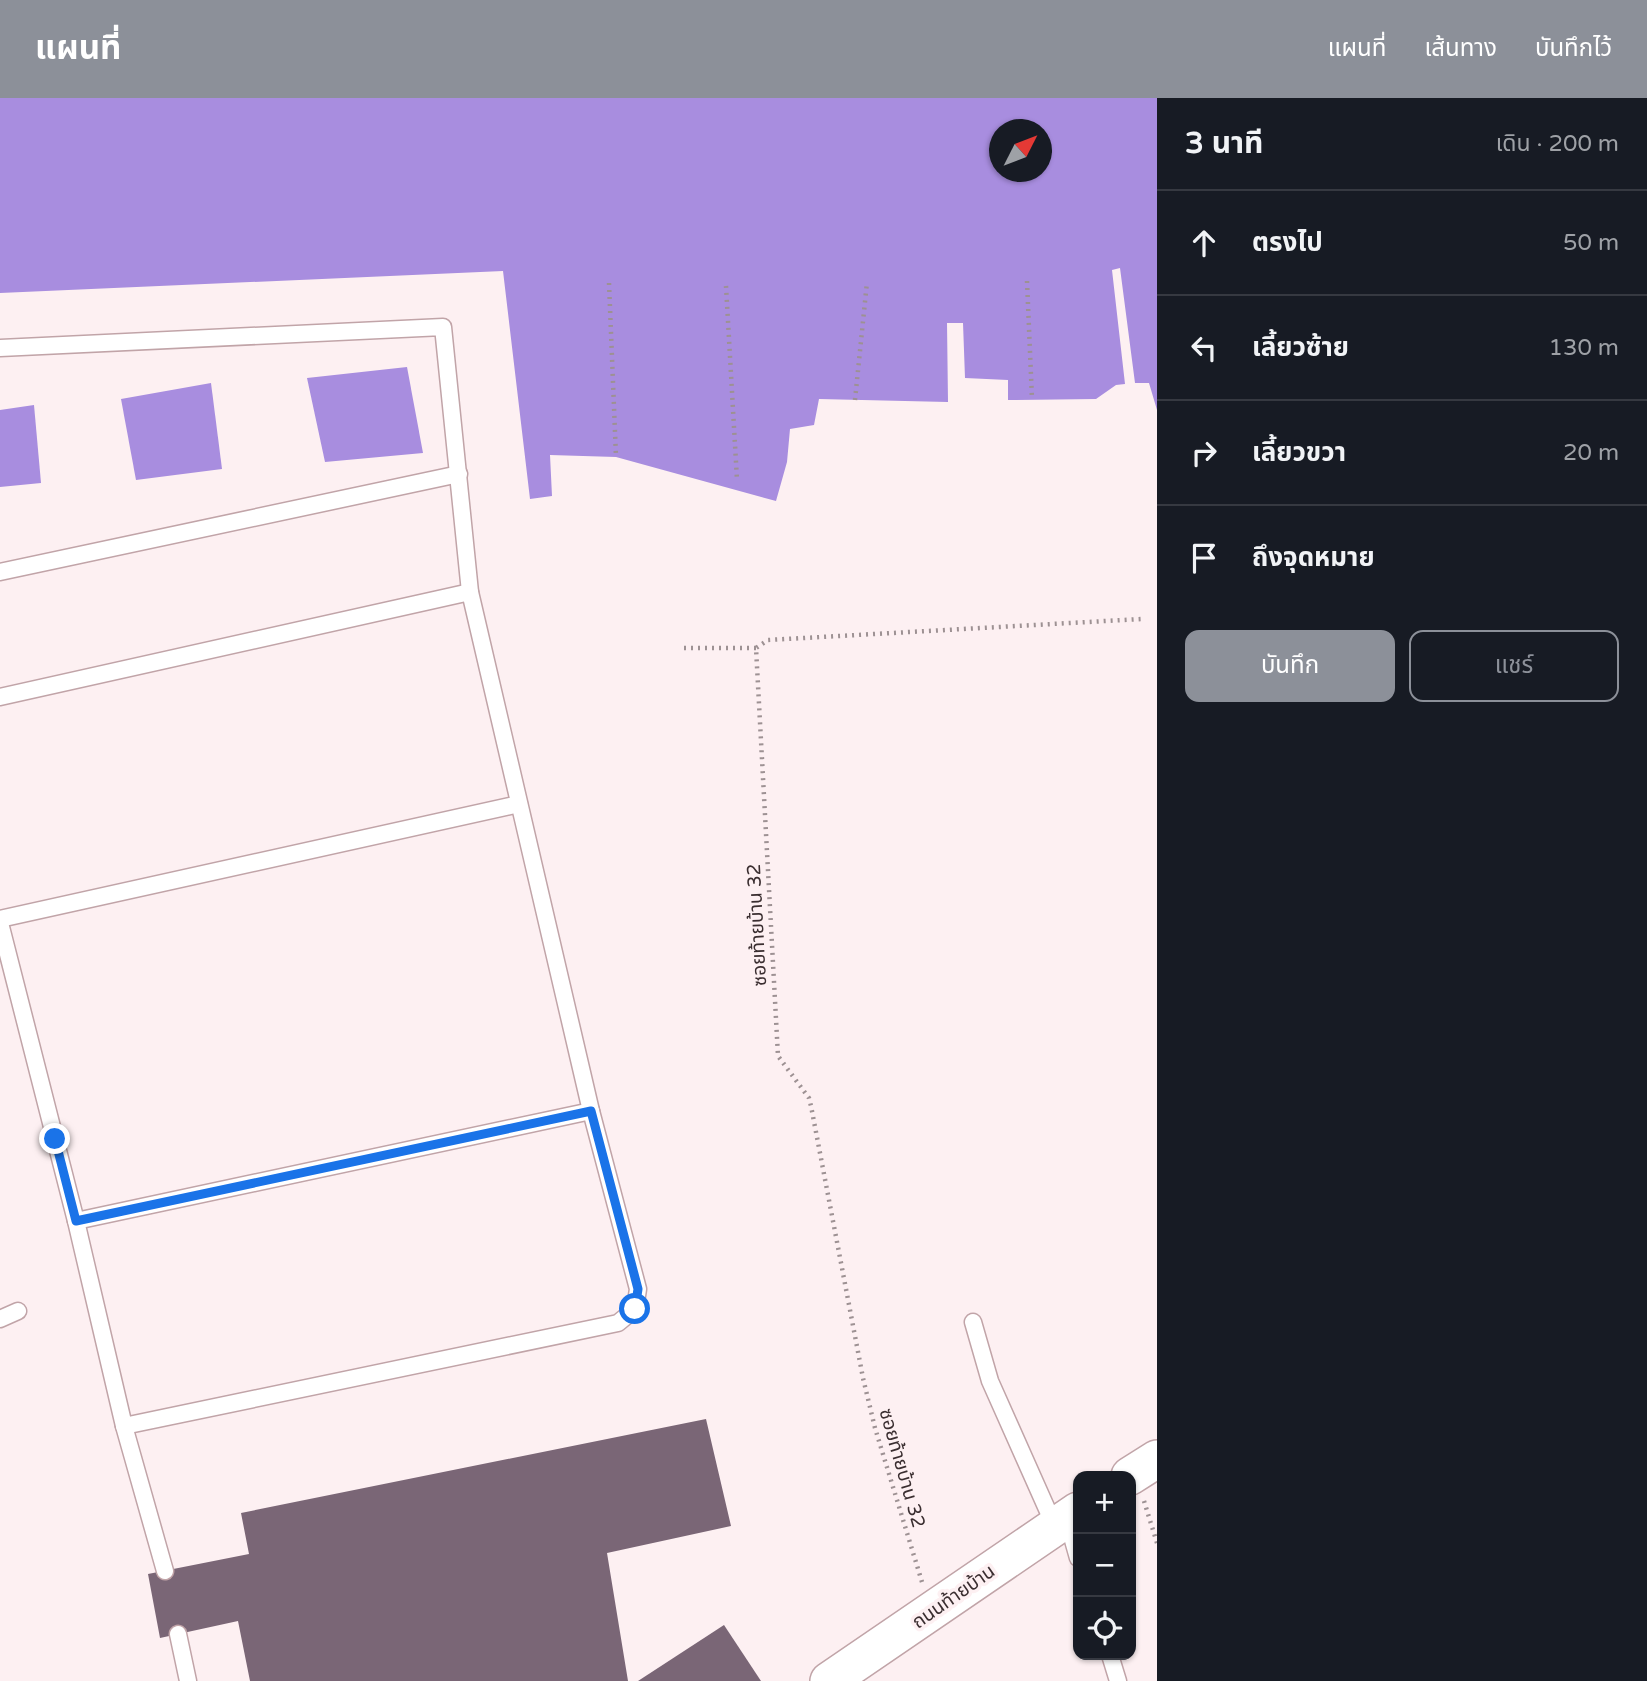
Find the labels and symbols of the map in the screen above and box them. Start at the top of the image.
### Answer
north arrow [989,119,1052,182]
street label: ซอยท้ายบ้าน 32 [742,863,771,987]
route end [39,1123,70,1154]
route start [619,1293,650,1324]
street label: ซอยท้ายบ้าน 32 [875,1406,931,1530]
street label: ถนนท้ายบ้าน [907,1559,999,1633]

